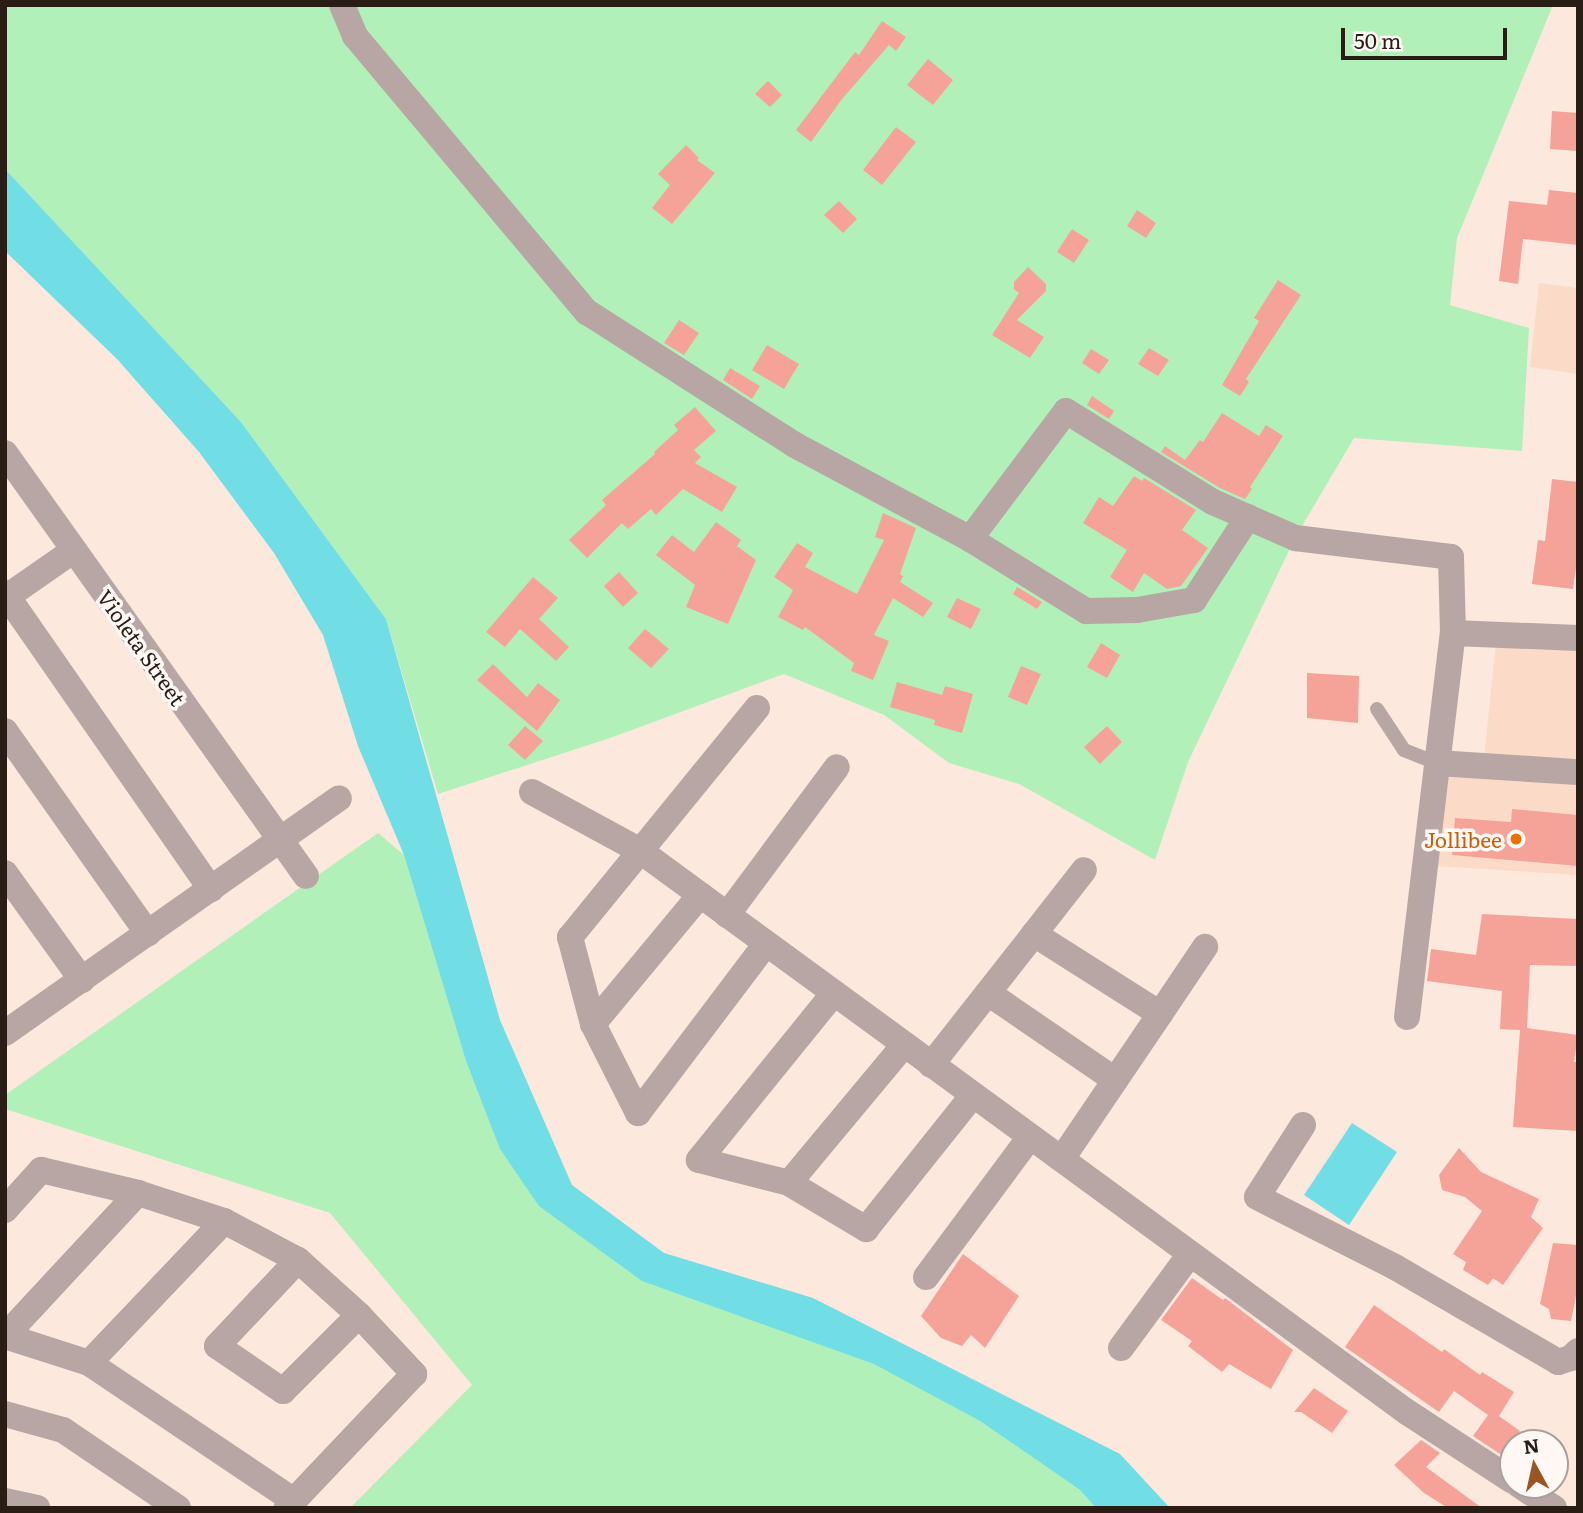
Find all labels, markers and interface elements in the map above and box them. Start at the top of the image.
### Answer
scale bar [1345,14,1511,58]
text: 50 m [1354,24,1401,55]
street label: Violeta Street [93,584,191,710]
place label: Jollibee [1424,826,1502,852]
marker: Jollibee [1508,831,1524,847]
north arrow [1499,1429,1569,1499]
text: N [1522,1430,1541,1460]

